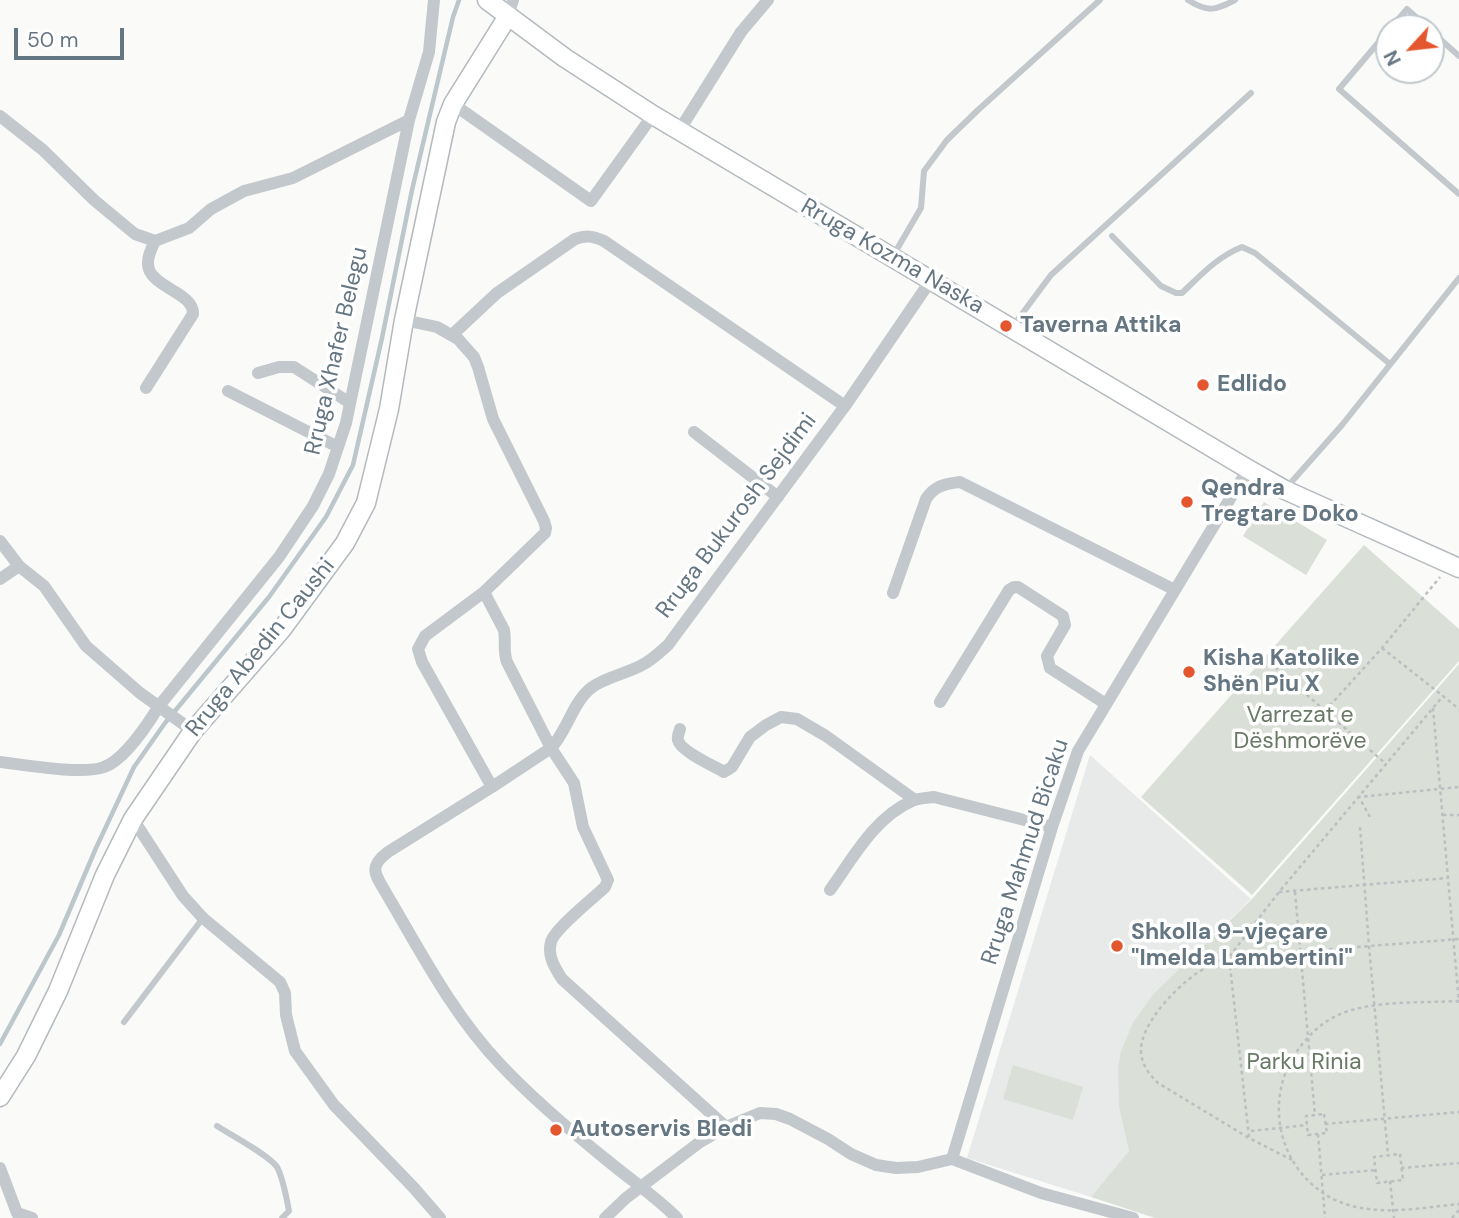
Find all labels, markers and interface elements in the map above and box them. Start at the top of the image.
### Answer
scale bar [18,14,128,58]
north arrow [1375,14,1445,84]
text: 50 m [27,26,78,54]
text: N [1378,46,1407,70]
street label: Rruga Kozma Naska [796,193,988,321]
street label: Rruga Xhafer Belegu [300,244,374,458]
place label: Taverna Attika [1020,312,1181,340]
marker: Taverna Attika [998,318,1014,334]
place label: Edlido [1217,371,1287,399]
marker: Edlido [1195,377,1211,393]
street label: Rruga Bukurosh Sejdimi [651,408,823,624]
place label: Qendra Tregtare Doko [1201,475,1359,529]
marker: Qendra Tregtare Doko [1179,494,1195,510]
street label: Rruga Abedin Caushi [181,553,341,743]
place label: Kisha Katolike Shën Piu X [1203,645,1360,699]
marker: Kisha Katolike Shën Piu X [1181,664,1197,680]
park label: Varrezat e Dëshmorëve [1233,702,1367,756]
street label: Rruga Mahmud Bicaku [976,736,1076,968]
place label: Shkolla 9-vjeçare "Imelda Lambertini" [1131,919,1353,973]
marker: Shkolla 9-vjeçare "Imelda Lambertini" [1109,938,1125,954]
park label: Parku Rinia [1246,1049,1362,1077]
place label: Autoservis Bledi [570,1116,752,1144]
marker: Autoservis Bledi [548,1122,564,1138]

